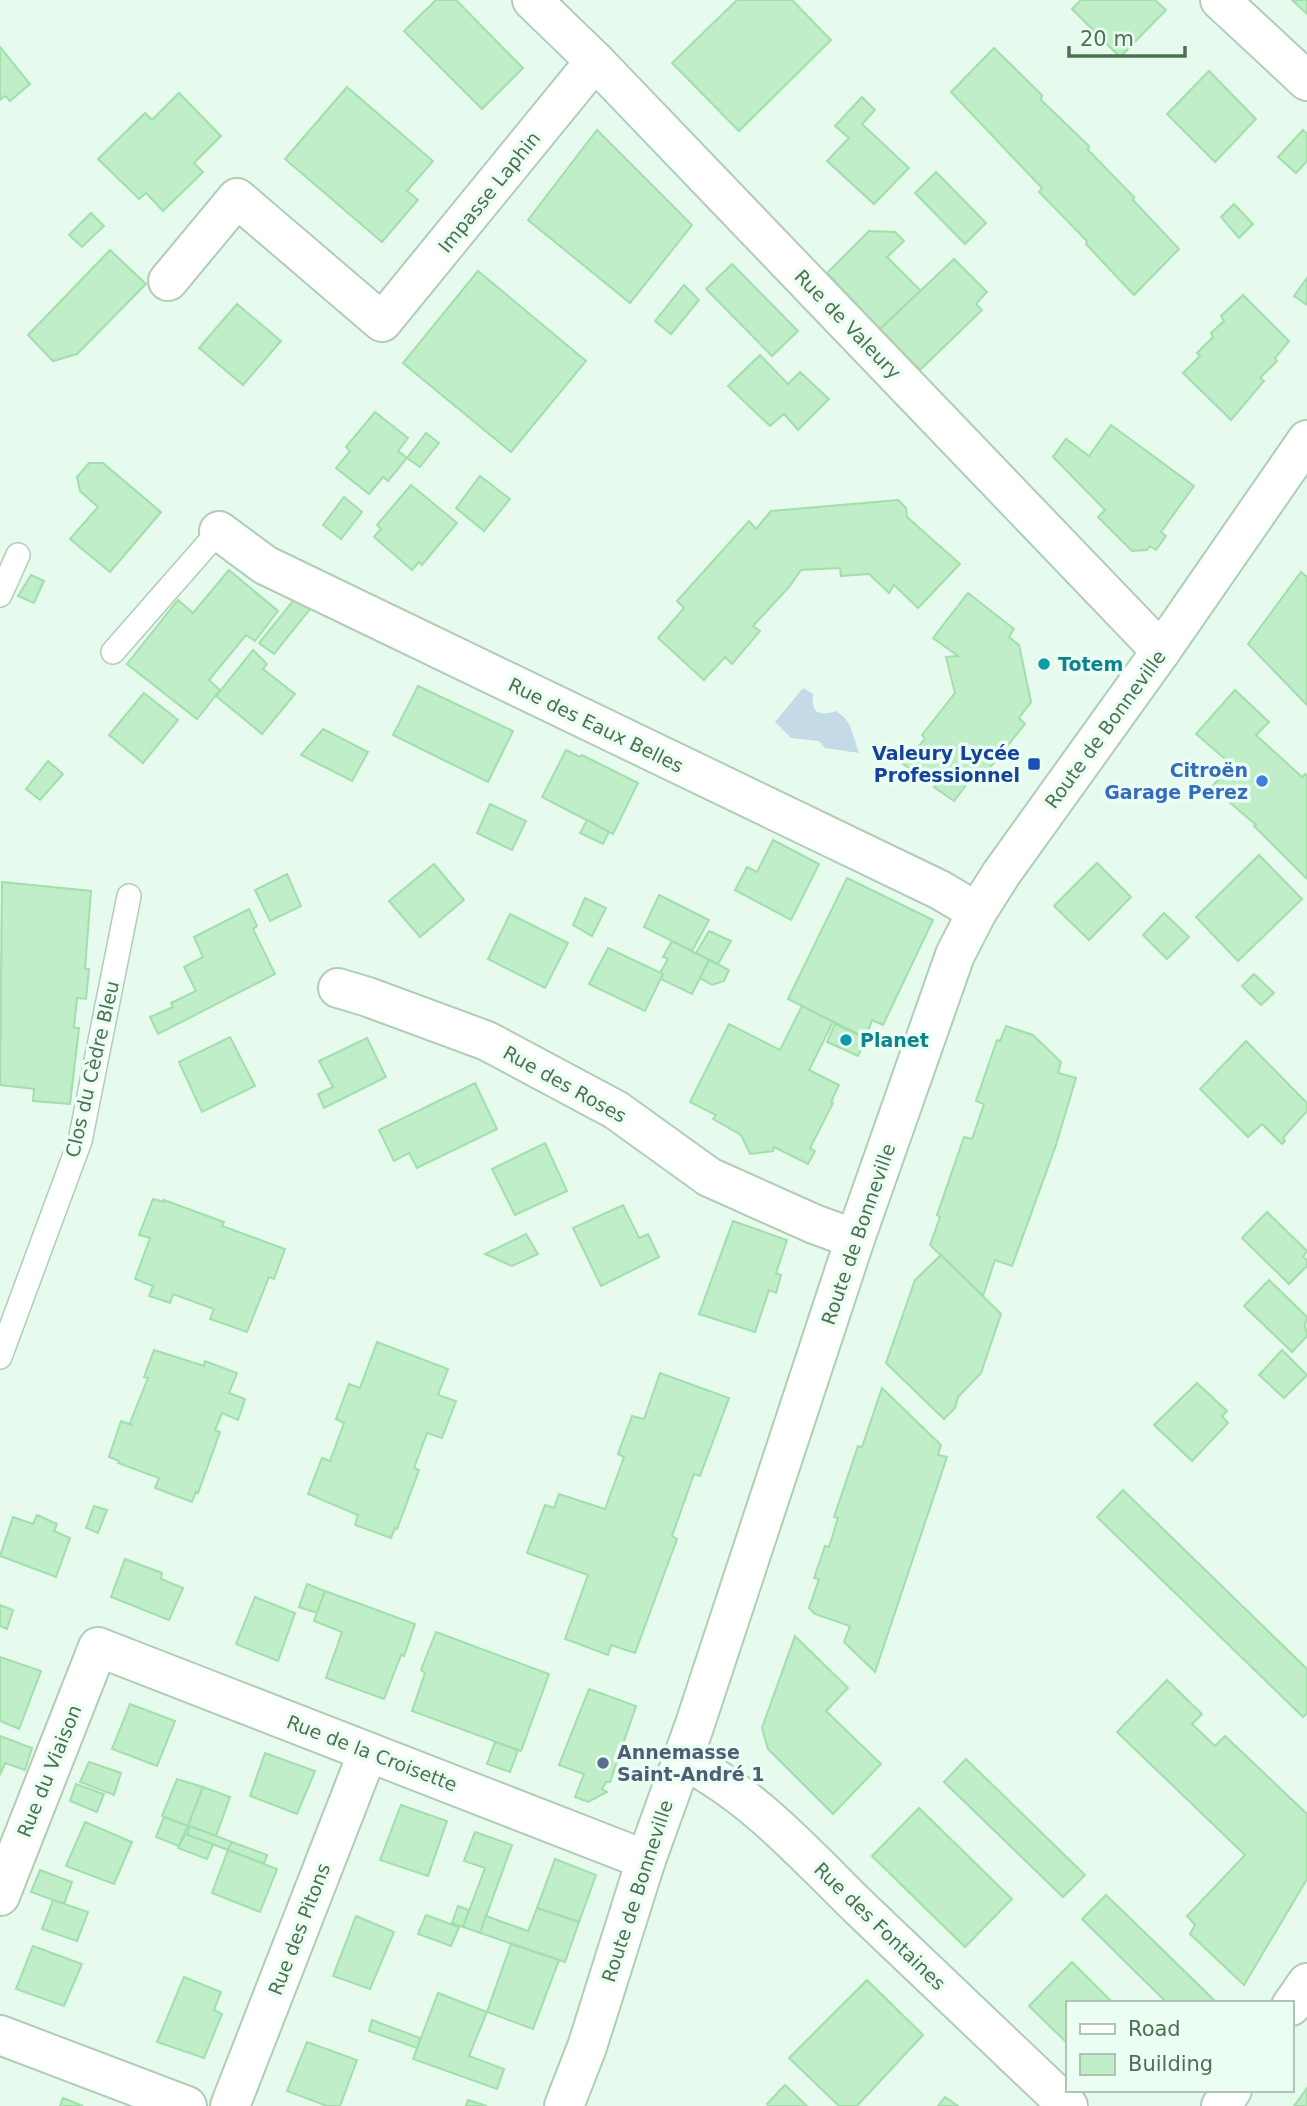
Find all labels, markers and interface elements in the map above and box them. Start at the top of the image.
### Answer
scale bar [1069,14,1184,58]
text: 20 m [1080,27,1134,51]
street label: Impasse Laphin [434,127,544,257]
street label: Rue de Valeury [790,265,906,383]
street label: Route de Bonneville [1040,646,1170,812]
place label: Totem [1058,653,1123,675]
marker: Totem [1036,656,1052,672]
street label: Rue des Eaux Belles [505,673,687,777]
place label: Valeury Lycée Professionnel [872,742,1020,786]
marker: Valeury Lycée Professionnel [1026,756,1042,772]
place label: Citroën Garage Perez [1104,759,1248,803]
marker: Citroën Garage Perez [1254,773,1270,789]
street label: Clos du Cèdre Bleu [61,979,123,1159]
place label: Planet [860,1029,929,1051]
marker: Planet [838,1032,854,1048]
street label: Rue des Roses [500,1041,630,1127]
street label: Route de Bonneville [817,1141,899,1327]
street label: Rue du Viaison [12,1702,86,1840]
street label: Rue de la Croisette [284,1710,460,1796]
place label: Annemasse Saint-André 1 [617,1741,764,1785]
marker: Annemasse Saint-André 1 [595,1755,611,1771]
street label: Route de Bonneville [597,1797,677,1985]
street label: Rue des Fontaines [810,1858,950,1994]
street label: Rue des Pitons [264,1860,334,1998]
legend [1066,2001,1293,2092]
text: Road [1128,2017,1181,2041]
text: Building [1128,2052,1213,2076]

